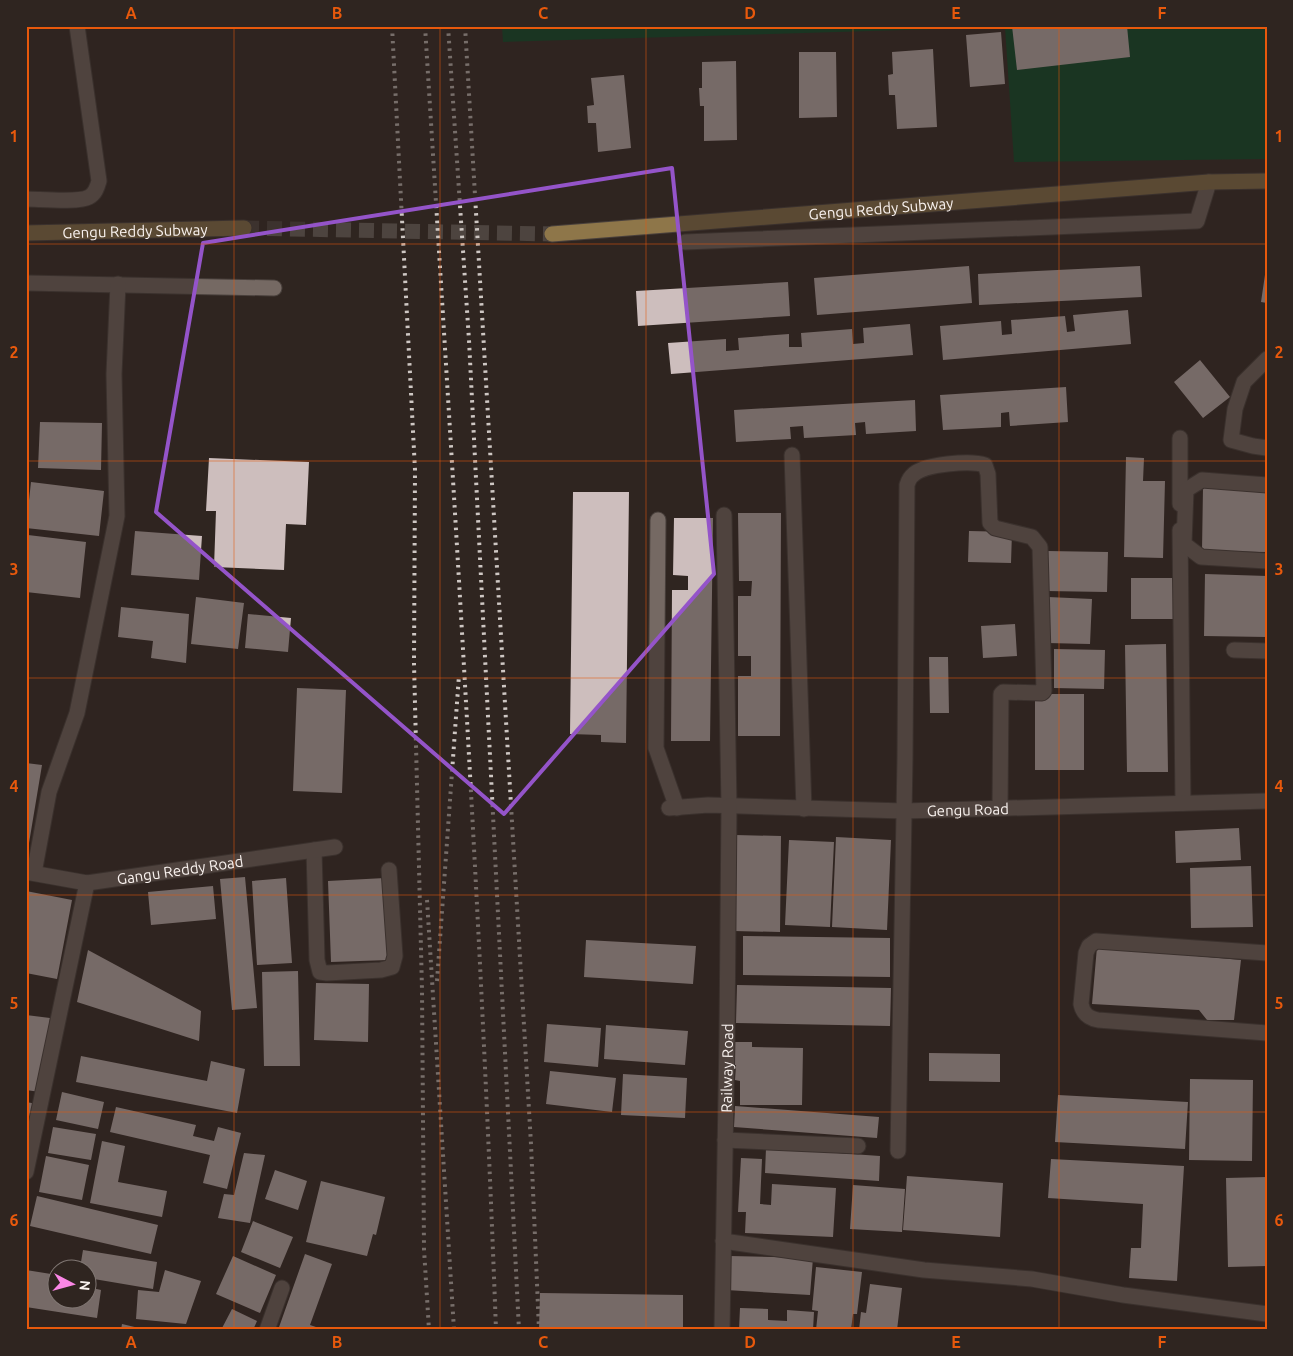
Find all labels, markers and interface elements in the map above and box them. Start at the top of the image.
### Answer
text: A [125,4,137,22]
text: B [332,4,342,22]
text: C [538,4,548,22]
text: D [744,4,756,22]
text: E [951,4,961,22]
text: F [1158,4,1167,22]
text: 1 [9,127,19,145]
text: 1 [1274,127,1284,145]
street label: Gengu Reddy Subway [808,194,954,222]
street label: Gengu Reddy Subway [62,220,208,241]
text: 2 [9,343,19,361]
text: 2 [1274,343,1284,361]
text: 3 [9,560,19,578]
text: 3 [1274,560,1284,578]
text: 4 [9,777,19,795]
text: 4 [1274,777,1284,795]
street label: Gengu Road [927,800,1009,819]
street label: Gangu Reddy Road [116,852,244,887]
text: 5 [9,994,19,1012]
text: 5 [1274,994,1284,1012]
street label: Railway Road [717,1023,736,1113]
text: 6 [9,1211,19,1229]
text: 6 [1274,1211,1284,1229]
north arrow [48,1258,98,1308]
text: N [76,1279,93,1291]
text: A [125,1333,137,1351]
text: B [332,1333,342,1351]
text: C [538,1333,548,1351]
text: D [744,1333,756,1351]
text: E [951,1333,961,1351]
text: F [1158,1333,1167,1351]

